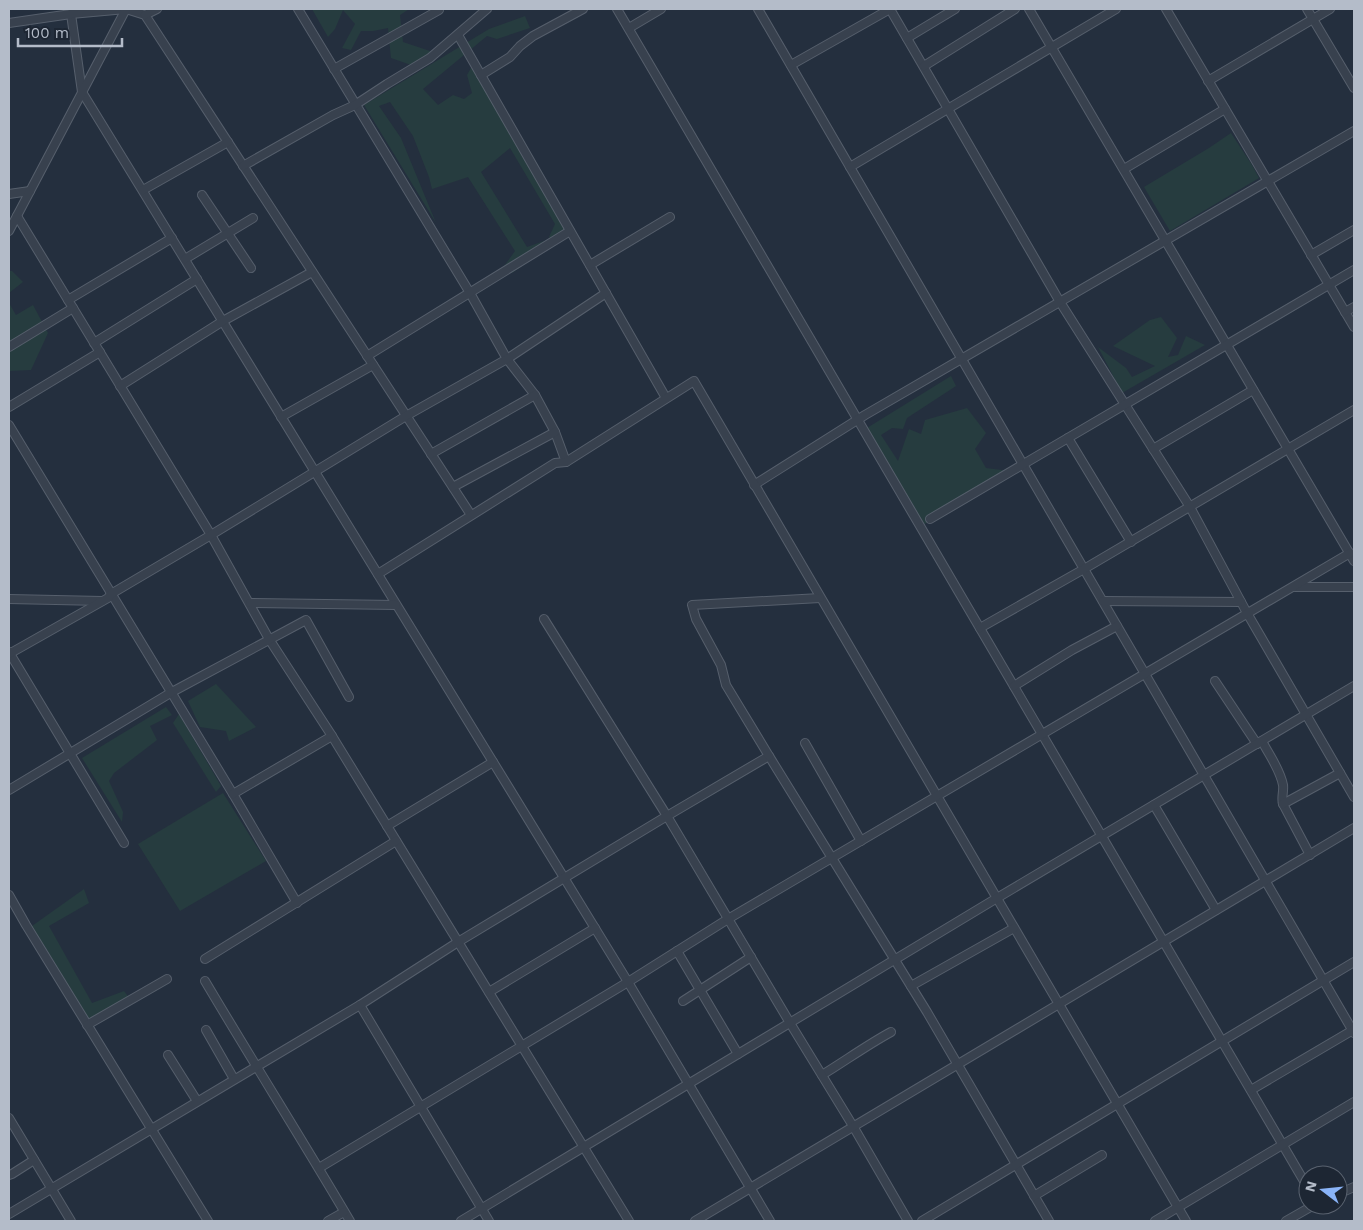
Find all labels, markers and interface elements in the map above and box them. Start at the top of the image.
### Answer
scale bar [18,15,121,47]
text: 100 m [25,24,69,42]
north arrow [1298,1165,1348,1215]
text: N [1301,1179,1320,1194]

